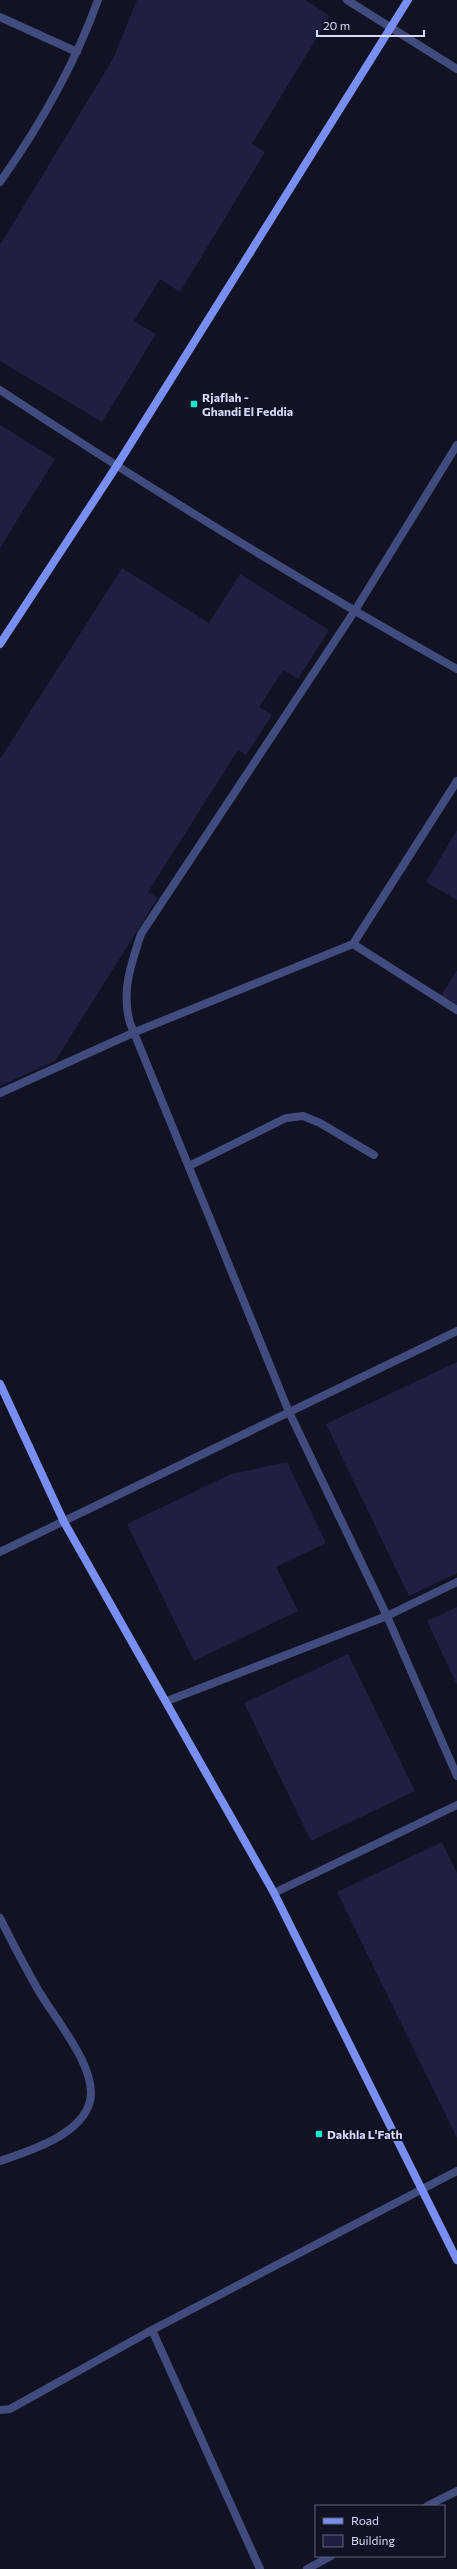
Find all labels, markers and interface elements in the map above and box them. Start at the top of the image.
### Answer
scale bar [317,12,424,38]
text: 20 m [323,18,350,32]
place label: Rjaflah - Ghandi El Feddia [202,390,293,418]
marker: Rjaflah - Ghandi El Feddia [189,399,199,409]
place label: Dakhla L'Fath [327,2127,403,2141]
marker: Dakhla L'Fath [314,2129,324,2139]
legend [315,2505,445,2557]
text: Road [351,2513,379,2527]
text: Building [351,2533,395,2547]

